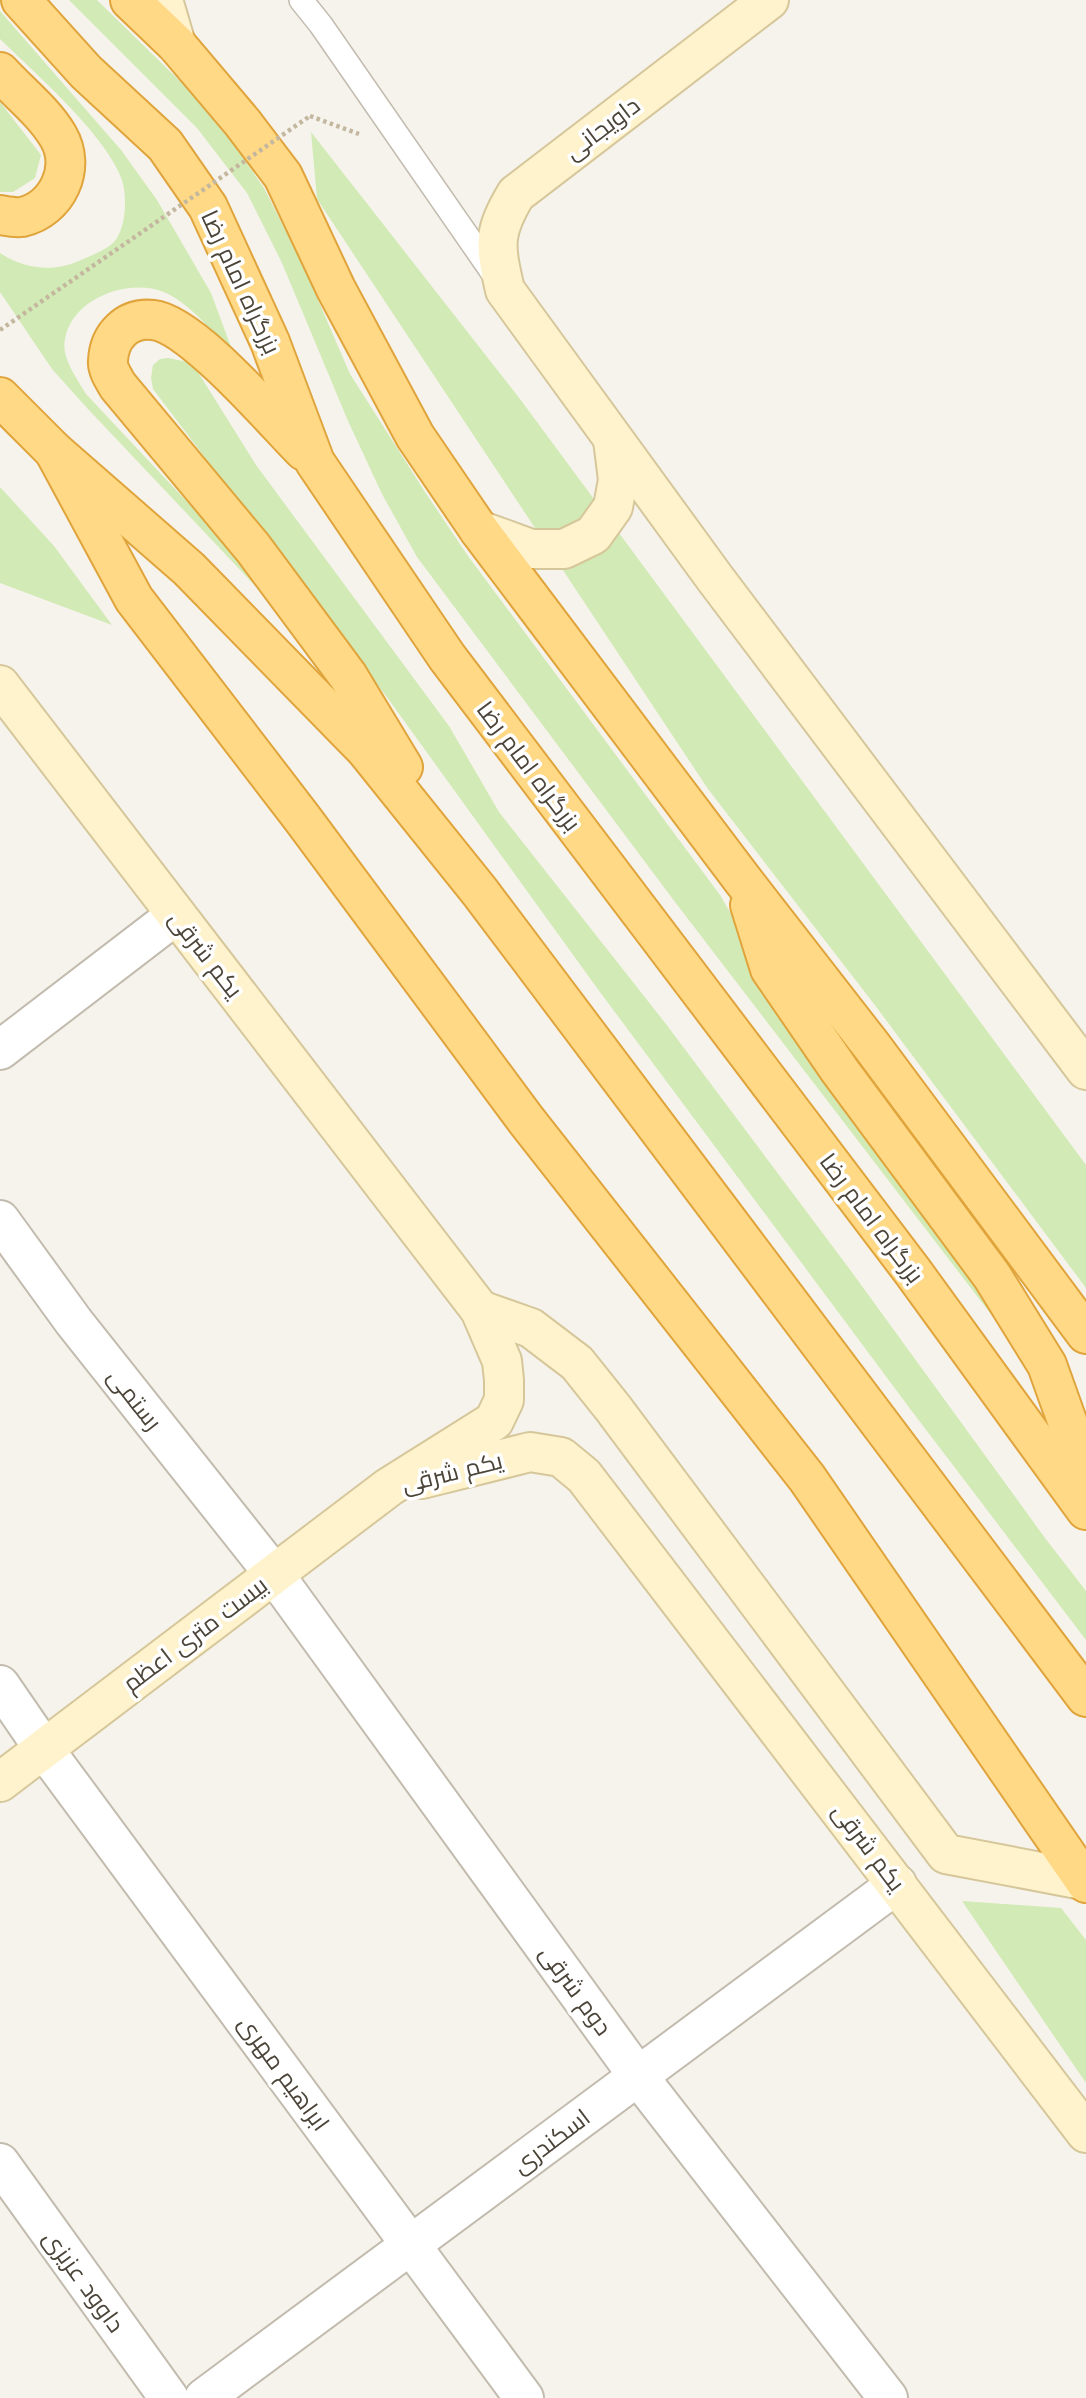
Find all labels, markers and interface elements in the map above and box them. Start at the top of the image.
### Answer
street label: داویجانی [557,88,647,168]
street label: بزرگراه امام رضا [192,204,290,360]
street label: بزرگراه امام رضا [468,693,590,839]
street label: یکم شرقی [161,903,252,1006]
street label: بزرگراه امام رضا [811,1145,933,1291]
street label: رستمی [99,1360,171,1438]
street label: یکم شرقی [398,1442,507,1501]
street label: بیست متری اعظم [115,1568,275,1700]
street label: یکم شرقی [824,1795,914,1899]
street label: دوم شرقی [531,1937,621,2043]
street label: ابراهیم مهری [230,2008,338,2138]
street label: اسکندری [505,2100,597,2182]
street label: داوود عزیزی [35,2222,133,2340]

